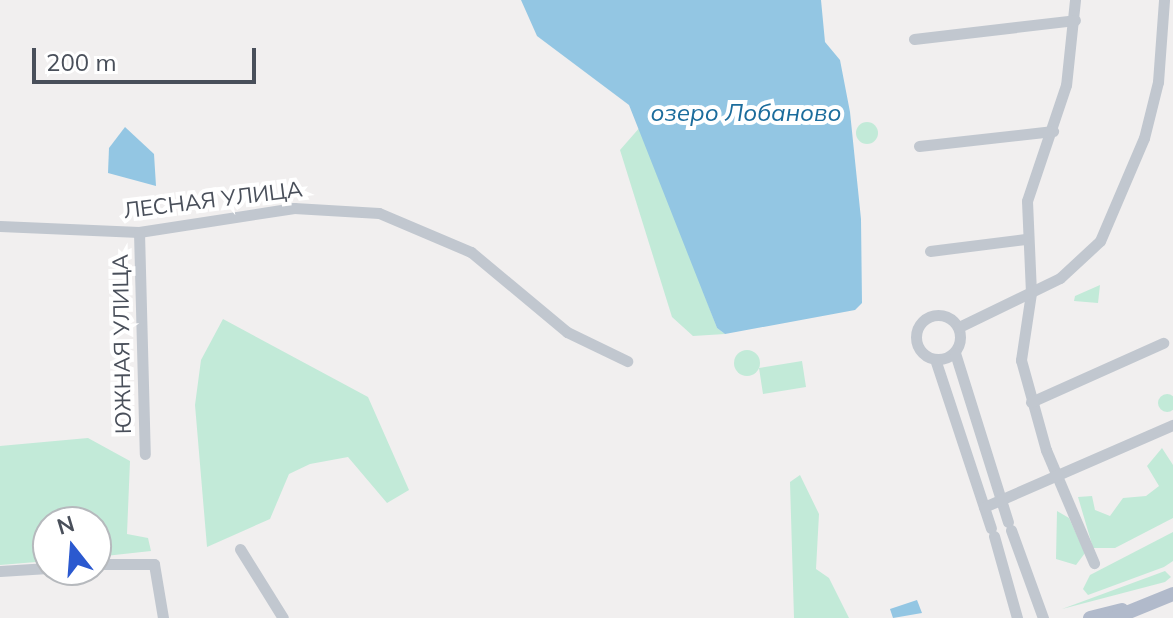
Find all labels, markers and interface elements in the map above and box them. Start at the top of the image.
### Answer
scale bar [36,32,260,82]
text: 200 m [46,47,117,77]
water label: озеро Лобаново [651,99,841,127]
street label: ЛЕСНАЯ УЛИЦА [122,176,304,224]
street label: ЮЖНАЯ УЛИЦА [107,254,137,434]
north arrow [32,506,112,586]
text: N [54,509,78,541]

